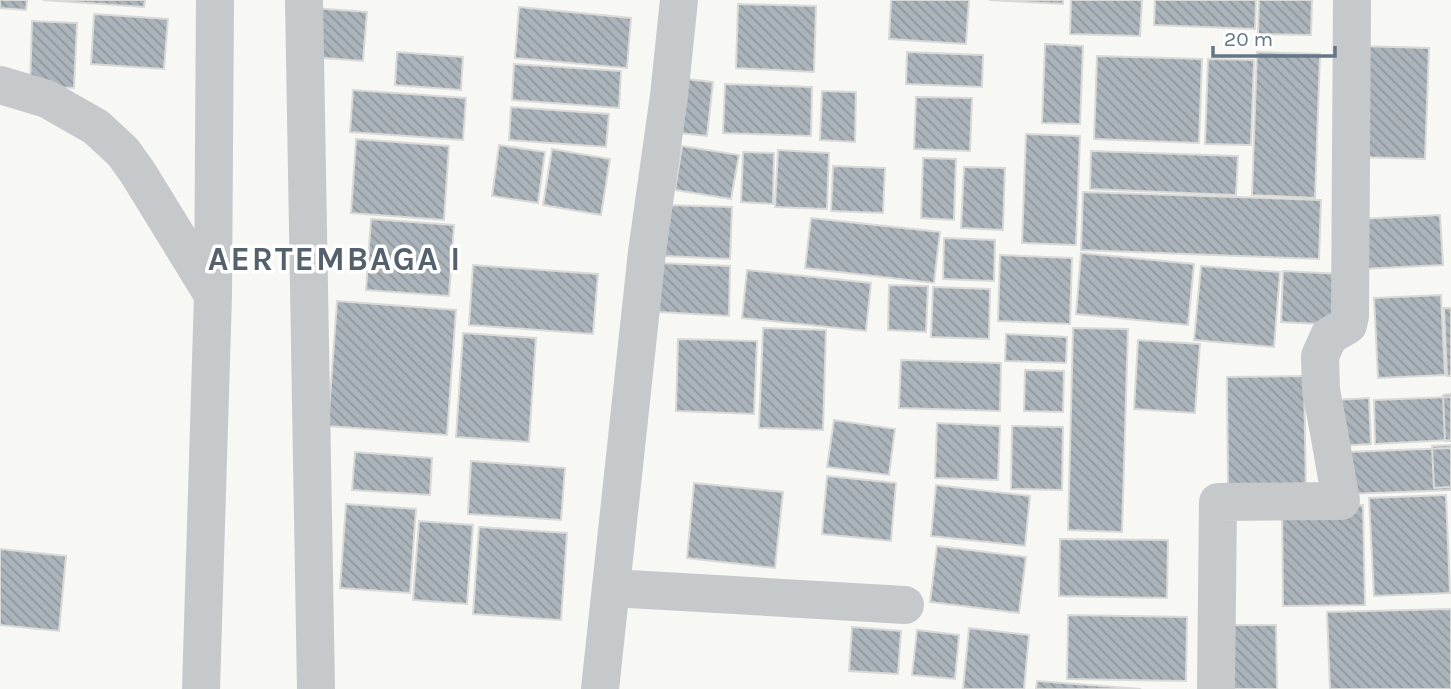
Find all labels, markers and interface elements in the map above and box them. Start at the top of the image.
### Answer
scale bar [1213,14,1336,58]
text: 20 m [1224,27,1273,51]
district label: AERTEMBAGA I [208,240,462,278]

